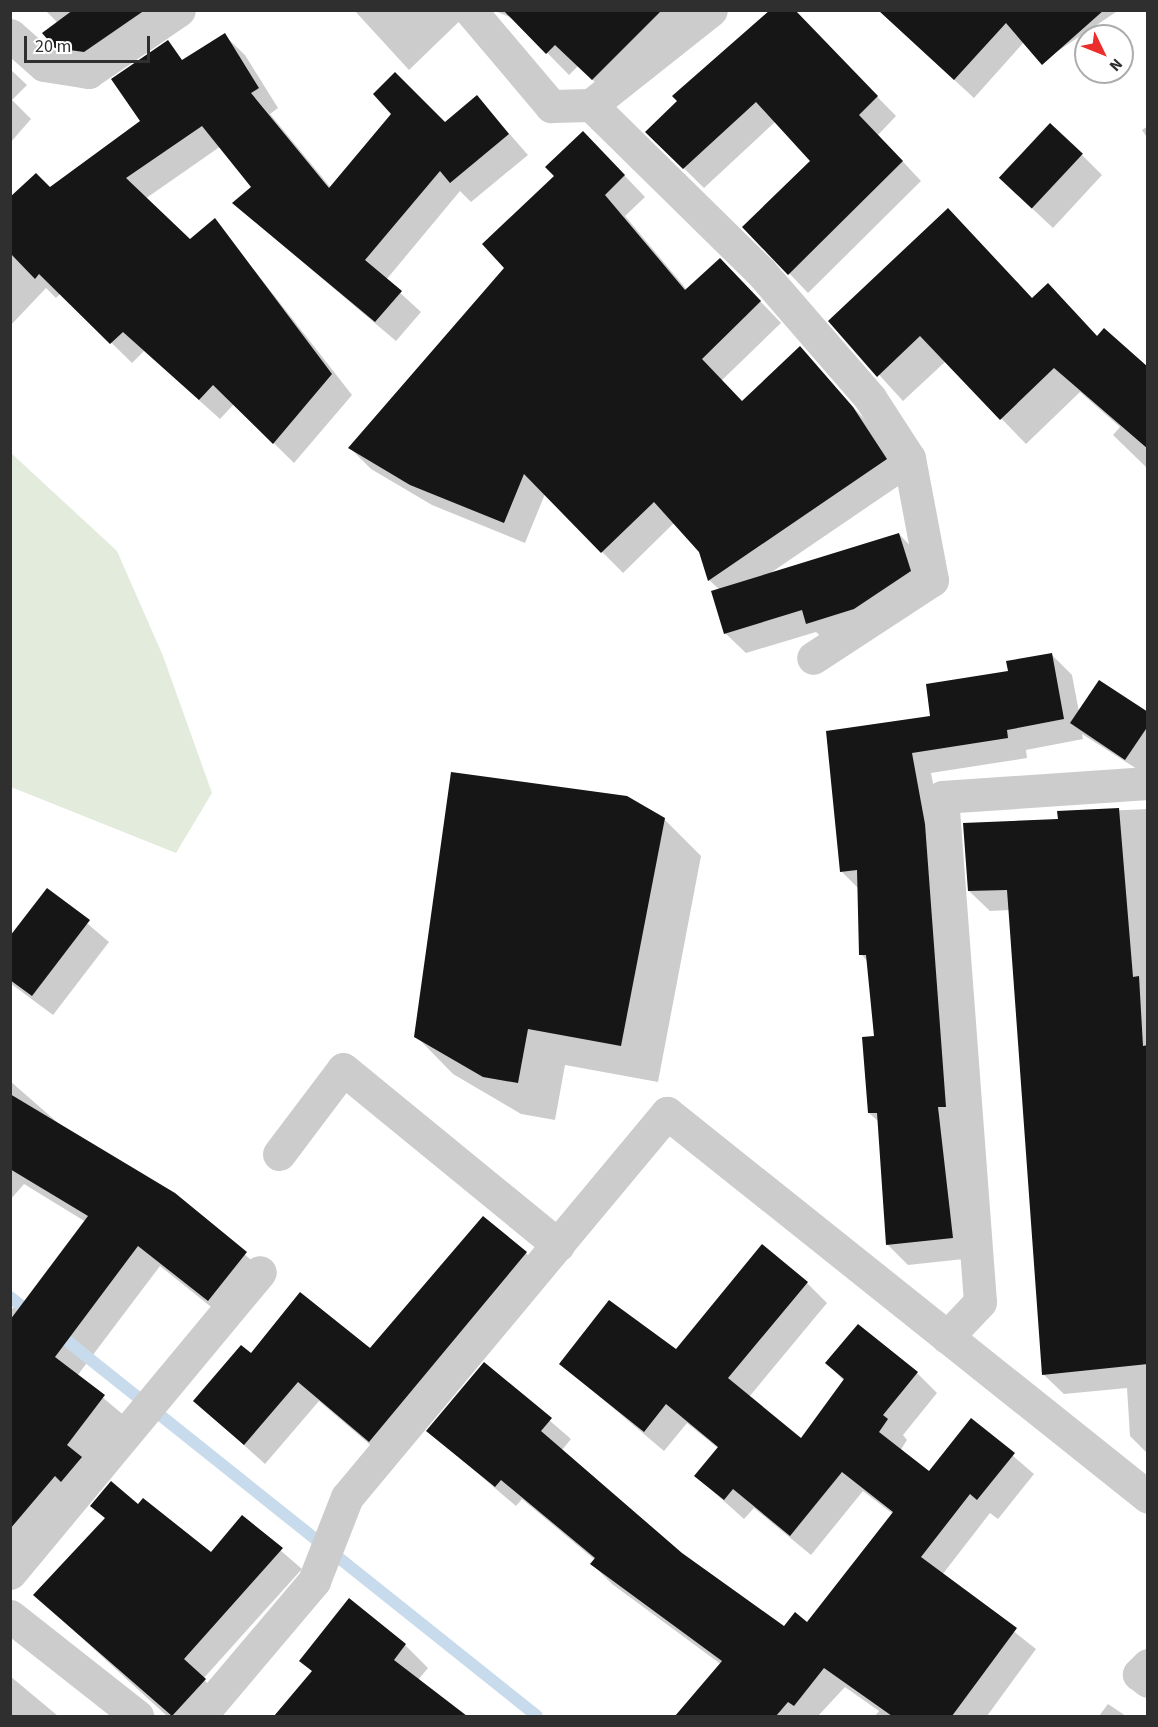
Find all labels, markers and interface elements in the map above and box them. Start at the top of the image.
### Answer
scale bar [27,24,153,62]
north arrow [1074,24,1134,84]
text: 20 m [35,34,71,59]
text: N [1104,54,1127,76]

